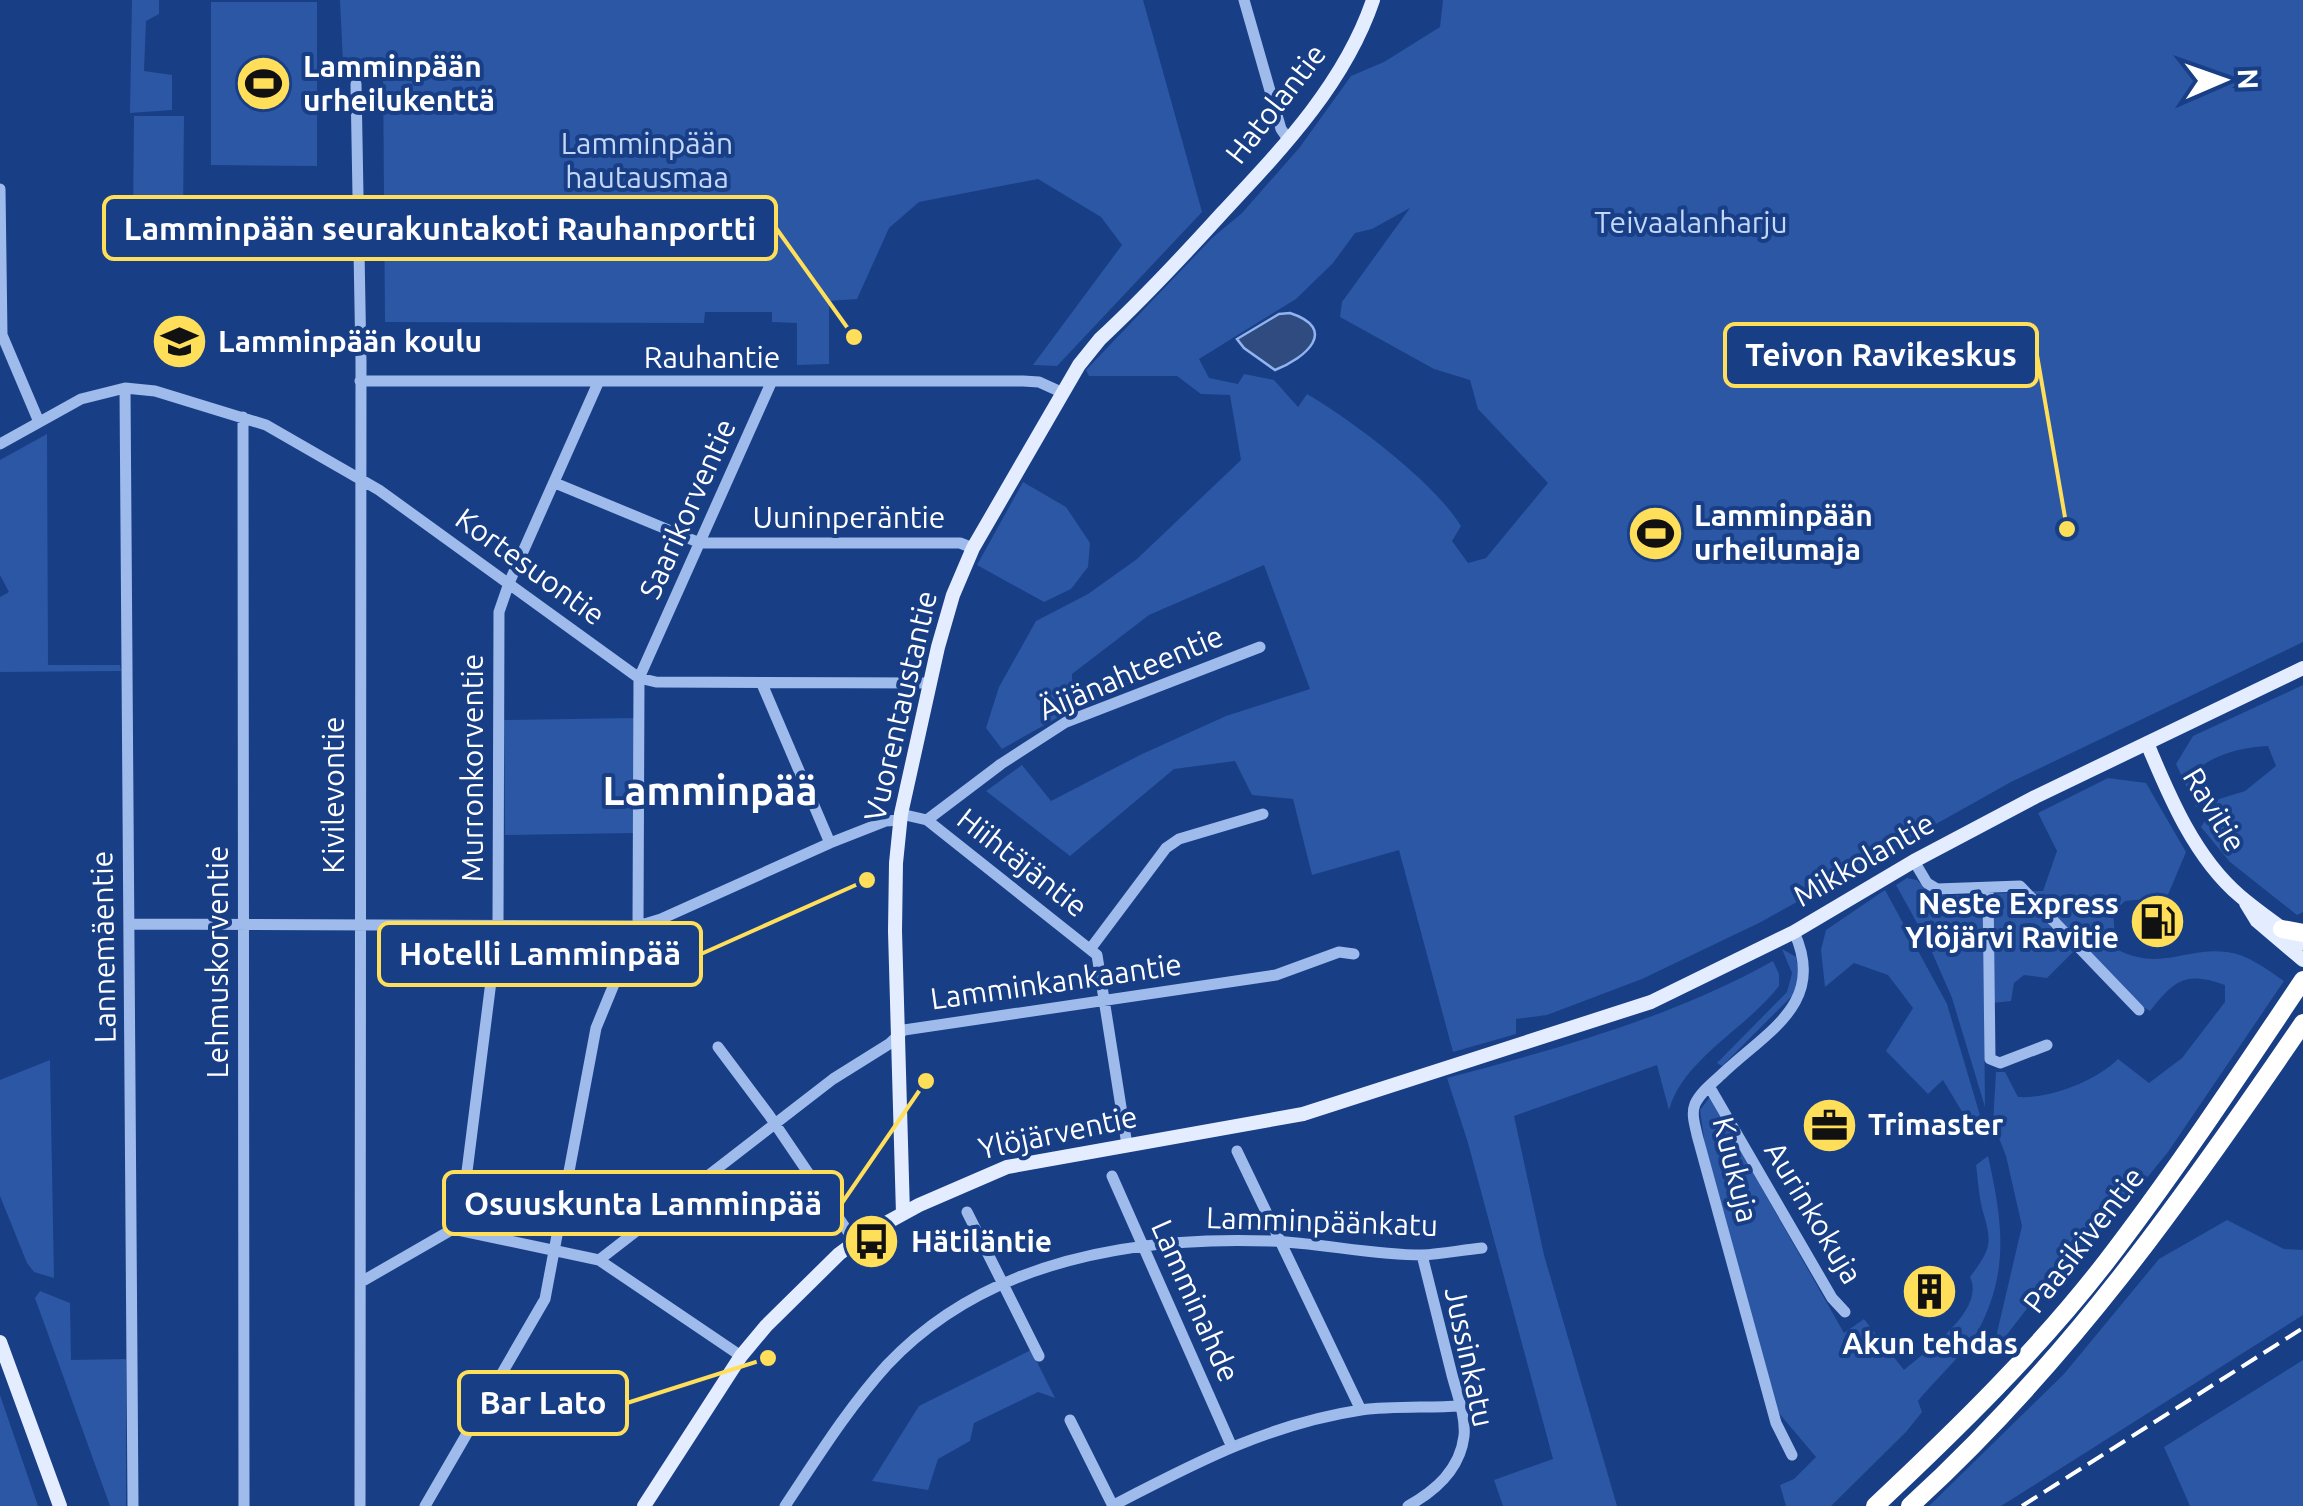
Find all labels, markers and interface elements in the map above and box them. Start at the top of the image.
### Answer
north arrow [2173,30,2273,130]
street label: Hatolantie [1218,37,1332,170]
place label: Lamminpään urheilukenttä [303,49,495,117]
sports icon: Lamminpään urheilukenttä [234,54,294,114]
text: N [2233,68,2264,90]
park label: Lamminpään hautausmaa [561,126,733,194]
callout: Lamminpään seurakuntakoti Rauhanportti [104,197,776,259]
park label: Teivaalanharju [1594,205,1788,239]
text: Lamminpään seurakuntakoti Rauhanportti [124,210,756,246]
school or university icon: Lamminpään koulu [149,312,209,372]
place label: Lamminpään koulu [218,324,482,358]
callout: Teivon Ravikeskus [1725,324,2037,386]
text: Teivon Ravikeskus [1745,336,2017,372]
street label: Rauhantie [644,340,780,374]
street label: Saarikorventie [632,413,742,604]
place label: Lamminpään urheilumaja [1694,498,1873,566]
street label: Uuninperäntie [753,500,945,534]
street label: Kortesuontie [450,501,612,632]
sports icon: Lamminpään urheilumaja [1625,503,1685,563]
street label: Vuorentaustantie [857,587,943,824]
street label: Äijänahteentie [1033,618,1228,726]
street label: Murronkorventie [455,654,489,882]
street label: Kivilevontie [316,716,350,874]
street label: Ravitie [2177,761,2253,857]
district label: Lamminpää [603,768,817,813]
street label: Hiihtäjäntie [951,801,1094,923]
street label: Mikkolantie [1787,805,1940,913]
street label: Lehmuskorventie [200,845,234,1079]
street label: Lannemäentie [84,851,122,1043]
place label: Neste Express Ylöjärvi Ravitie [1905,886,2119,954]
fuel station icon: Neste Express Ylöjärvi Ravitie [2128,891,2188,951]
callout: Hotelli Lamminpää [379,923,701,985]
text: Hotelli Lamminpää [399,935,681,971]
street label: Lamminkankaantie [928,947,1184,1015]
office icon: Trimaster [1799,1095,1859,1155]
street label: Ylöjärventie [975,1099,1140,1165]
place label: Trimaster [1868,1107,2004,1141]
street label: Kuukuja [1706,1114,1765,1226]
street label: Aurinkokuja [1758,1135,1869,1290]
street label: Paasikiventie [2016,1160,2151,1319]
callout: Osuuskunta Lamminpää [444,1172,842,1234]
text: Osuuskunta Lamminpää [464,1185,822,1221]
street label: Lamminpäänkatu [1206,1200,1439,1242]
bus stop icon: Hätiläntie [842,1212,902,1272]
street label: Lamminahde [1145,1214,1247,1387]
place label: Hätiläntie [911,1224,1052,1258]
building icon: Akun tehdas [1900,1262,1960,1322]
street label: Jussinkatu [1439,1284,1501,1430]
place label: Akun tehdas [1842,1326,2018,1360]
callout: Bar Lato [459,1372,627,1434]
text: Bar Lato [479,1384,607,1420]

